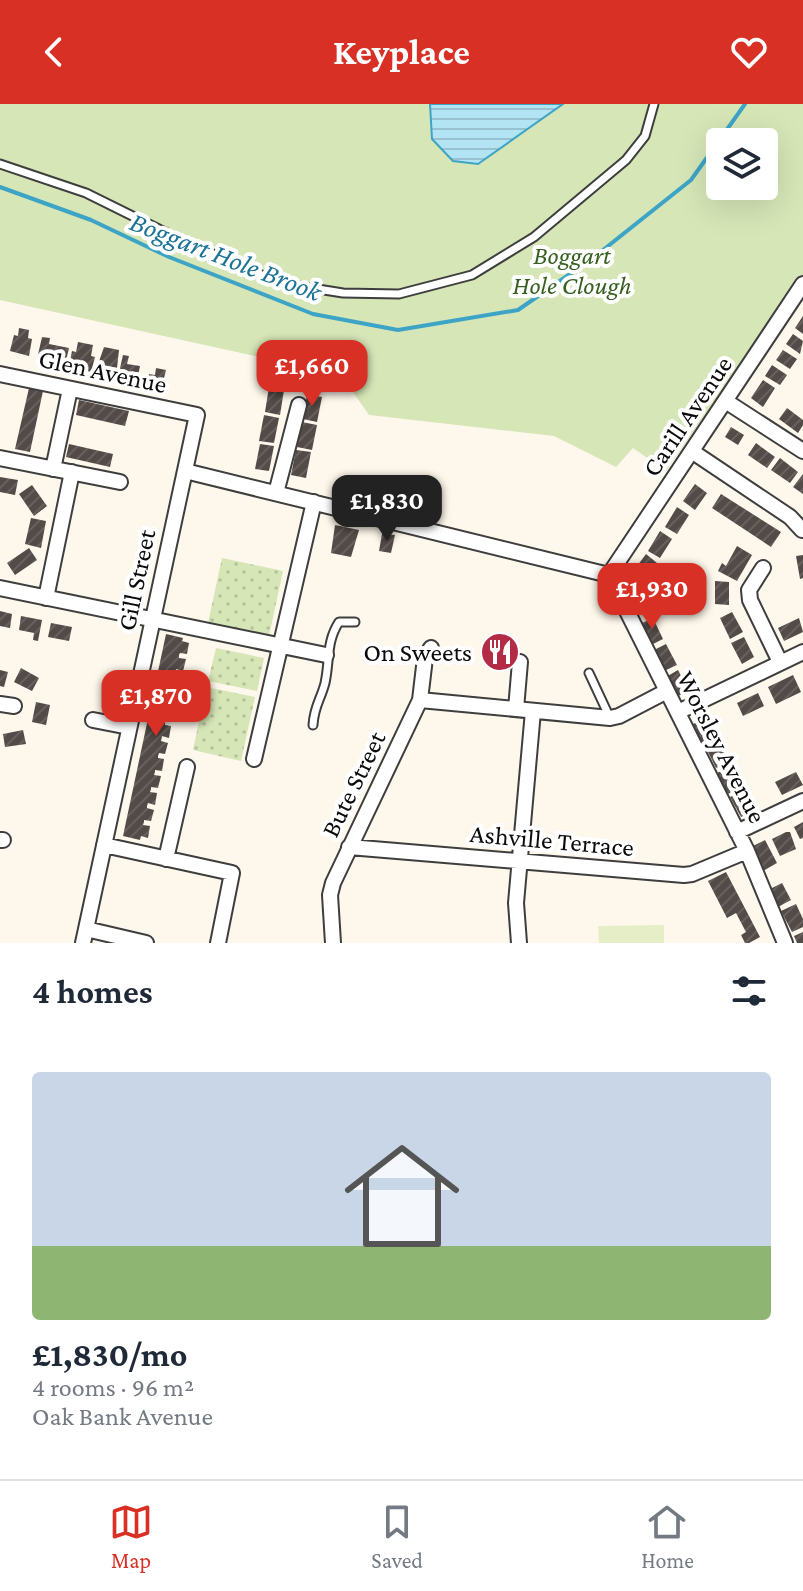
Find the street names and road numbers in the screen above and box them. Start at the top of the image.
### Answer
street label: Glen Avenue [36,344,170,399]
street label: Carill Avenue [637,351,738,482]
street label: Gill Street [112,526,161,633]
street label: Worsley Avenue [671,666,772,828]
street label: Bute Street [316,726,392,842]
street label: Ashville Terrace [469,819,635,862]

